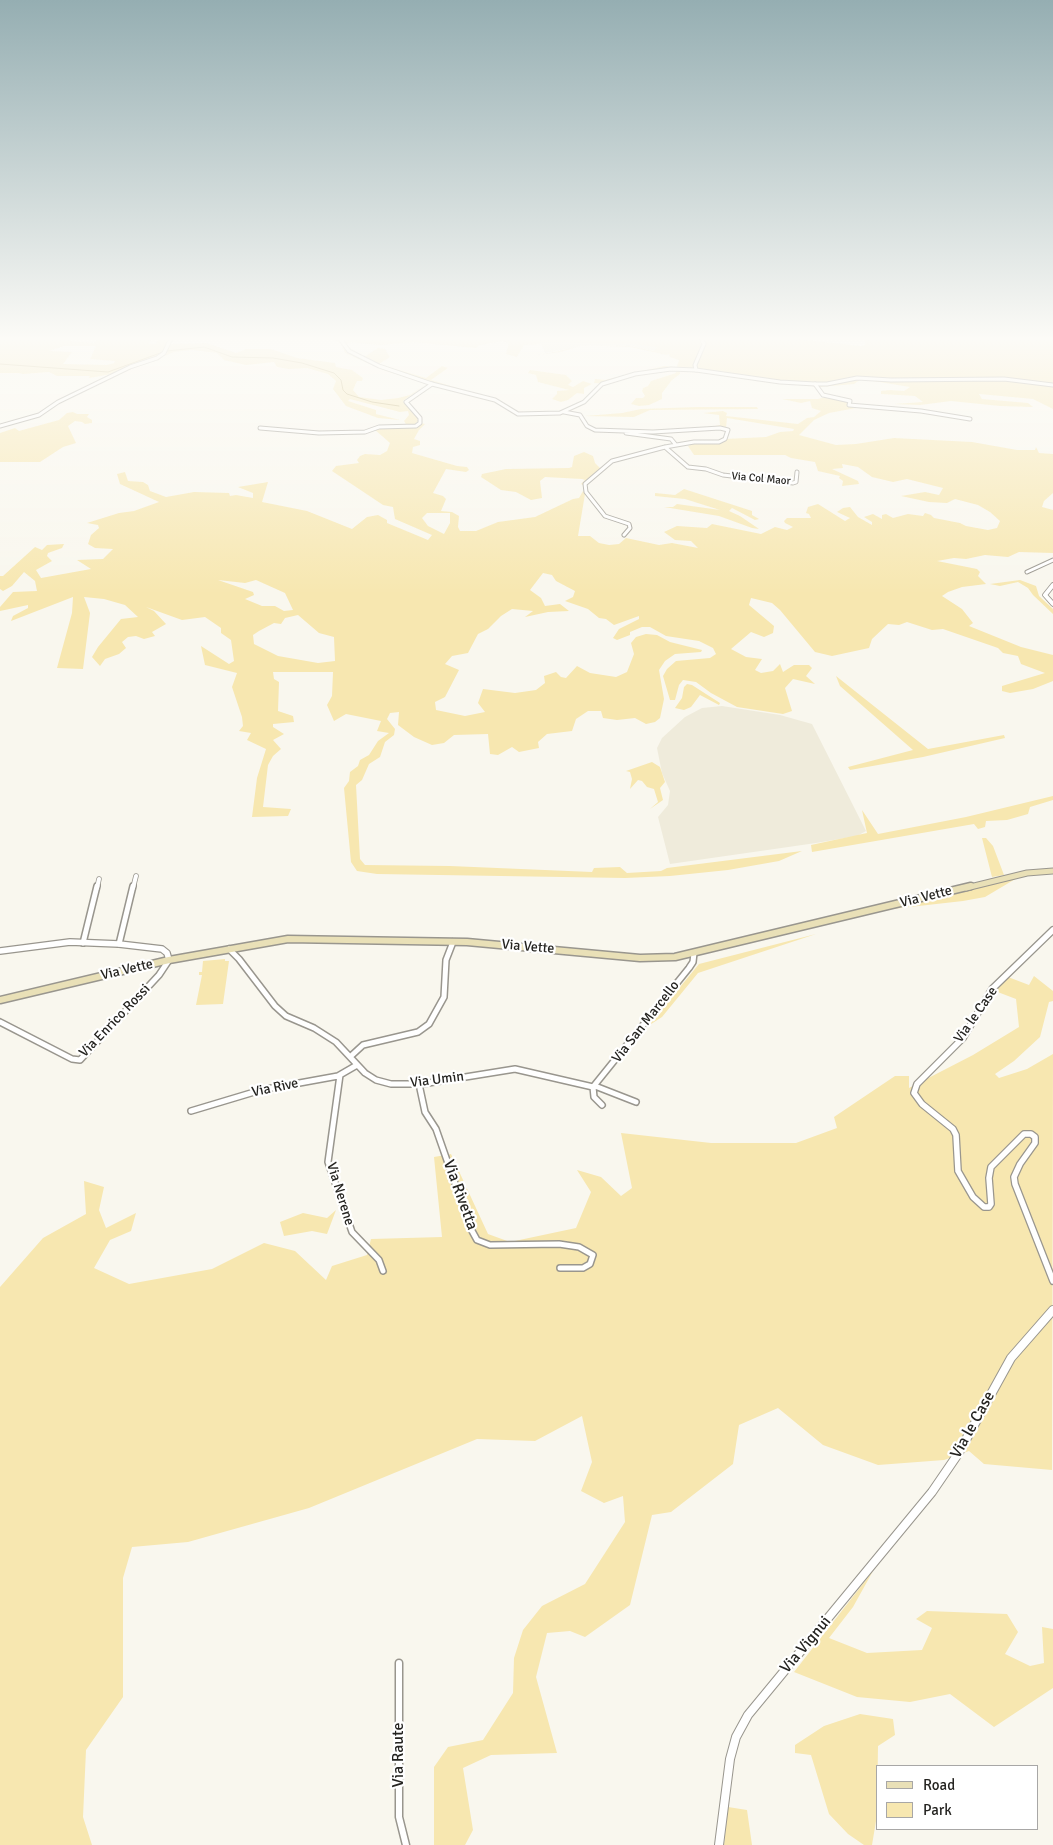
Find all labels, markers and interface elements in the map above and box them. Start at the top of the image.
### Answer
street label: Via Col Maor [731,470,791,488]
street label: Via Vette [898,882,954,912]
street label: Via Vette [501,936,555,958]
street label: Via Vette [99,956,155,984]
street label: Via San Marcello [609,978,683,1066]
street label: Via Enrico Rossi [76,981,154,1061]
street label: Via le Case [951,984,1001,1046]
street label: Via Umin [409,1068,465,1092]
street label: Via Rive [250,1075,300,1101]
street label: Via Rivetta [438,1157,482,1233]
street label: Via Nerene [322,1160,358,1228]
street label: Via le Case [947,1388,999,1462]
street label: Via Vignui [777,1612,835,1678]
street label: Via Raute [389,1723,409,1787]
legend [876,1765,1038,1830]
text: Road [923,1776,955,1794]
text: Park [923,1801,952,1819]

